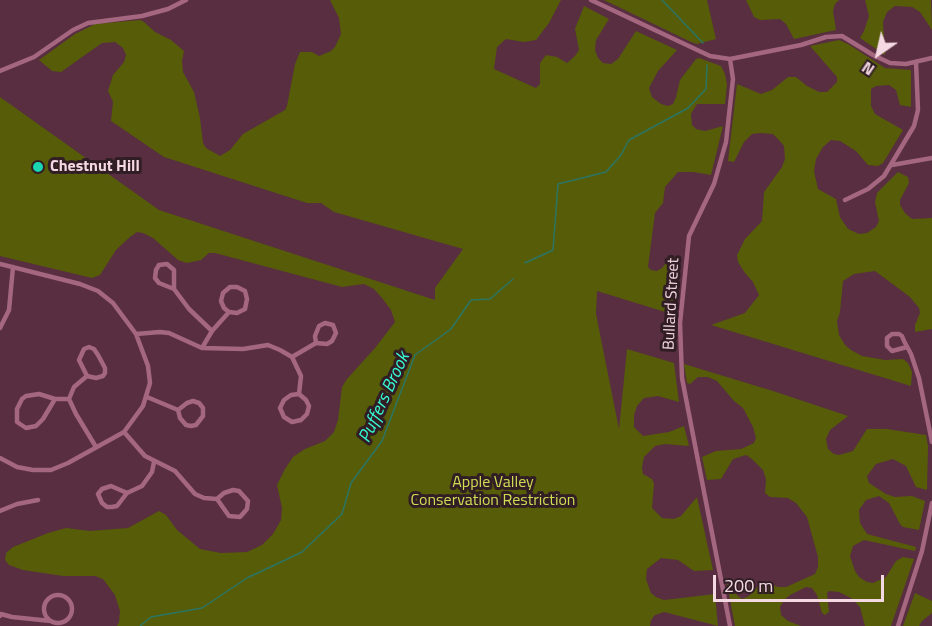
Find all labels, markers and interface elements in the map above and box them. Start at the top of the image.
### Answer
north arrow [848,24,908,84]
text: N [857,56,879,82]
place label: Chestnut Hill [50,157,140,177]
marker: Chestnut Hill [31,160,45,174]
street label: Bullard Street [660,257,684,351]
water label: Puffers Brook [355,349,415,447]
park label: Apple Valley Conservation Restriction [411,473,575,511]
scale bar [716,563,887,601]
text: 200 m [724,572,773,599]

